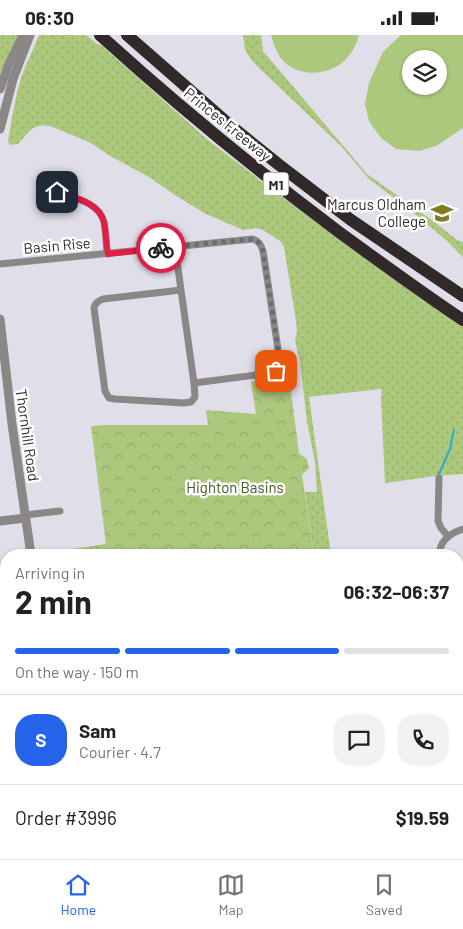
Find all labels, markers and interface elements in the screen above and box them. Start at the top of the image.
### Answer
text: 06:30 [25,6,74,29]
map controls [402,50,447,95]
button: layers [402,50,447,95]
street label: Princes Freeway [181,83,275,165]
pin [36,171,78,213]
road number: M1 [264,173,288,195]
icon: home [43,178,71,206]
place label: Marcus Oldham College [327,195,426,230]
school or university icon: Marcus Oldham College [429,200,455,226]
courier [136,223,186,273]
street label: Basin Rise [23,233,91,257]
icon: bike [147,234,175,262]
pin [255,350,297,392]
icon: bag [262,357,290,385]
street label: Thornhill Road [13,388,43,482]
park label: Highton Basins [186,478,284,496]
text: Arriving in [15,563,85,582]
text: 06:32–06:37 [343,580,449,603]
text: 2 min [15,582,92,620]
text: On the way · 150 m [15,662,139,681]
button: chat [333,714,385,766]
button: phone [397,714,449,766]
text: Sam [79,719,116,742]
text: S [35,728,47,751]
text: Courier · 4.7 [79,742,161,761]
text: Order #3996 [15,806,117,829]
text: $19.59 [396,806,449,829]
tab: Home [60,871,96,918]
tab: Map [217,871,245,918]
tab: Saved [366,871,403,918]

